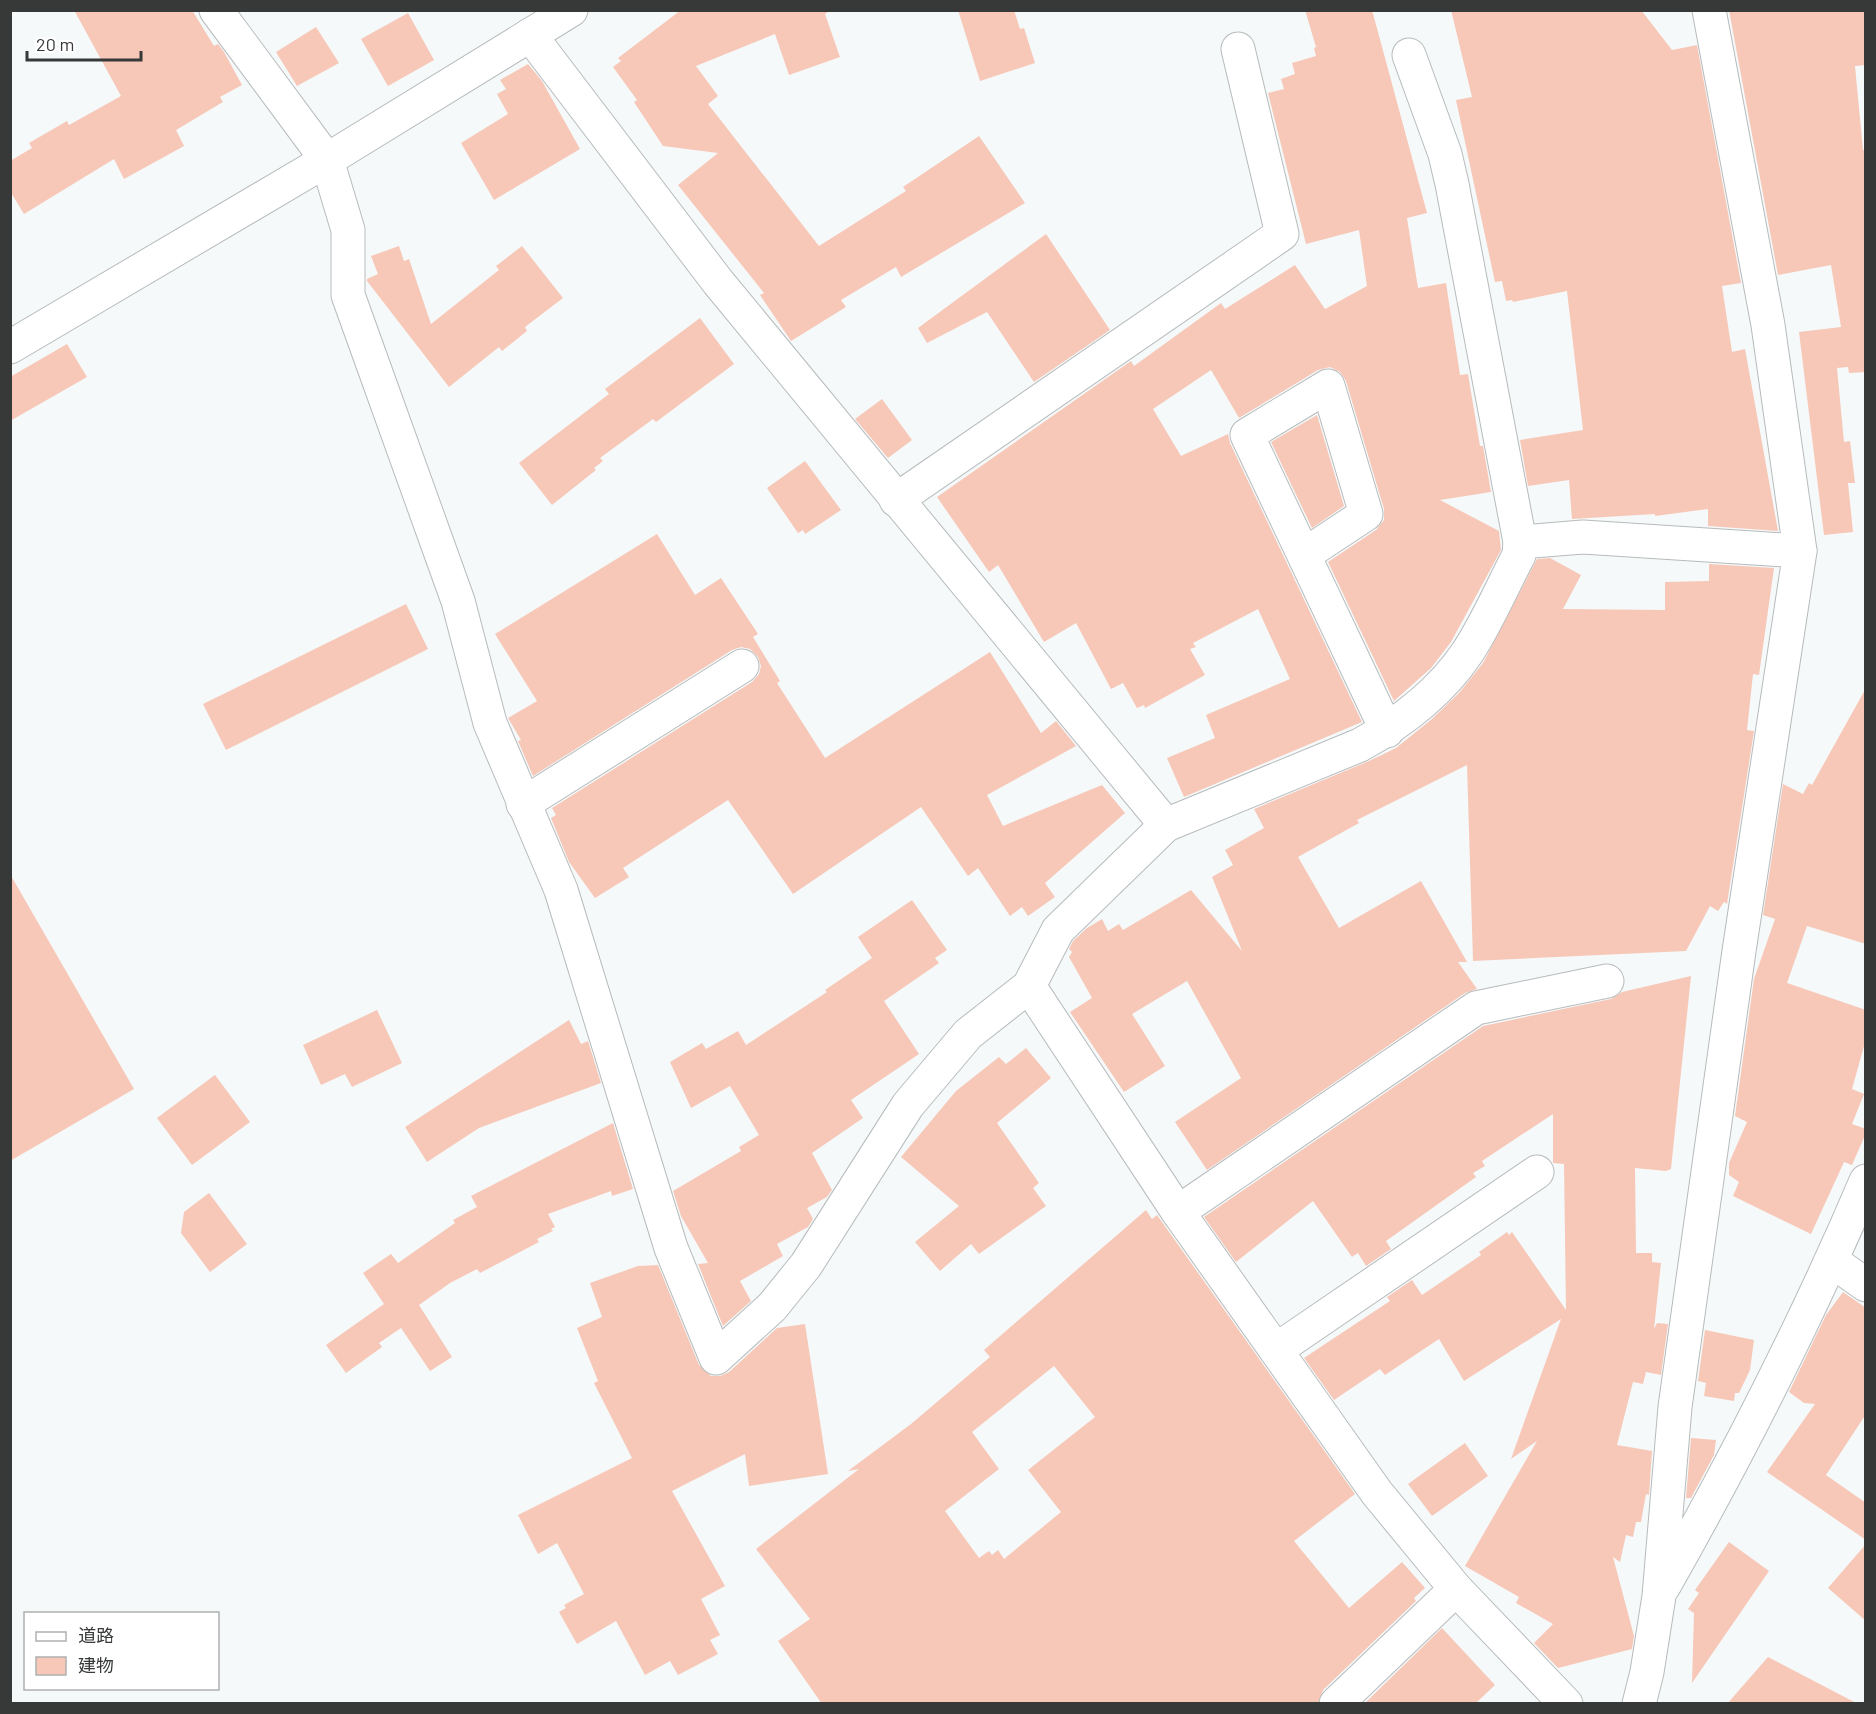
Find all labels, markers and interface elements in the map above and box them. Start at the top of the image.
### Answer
scale bar [27,24,141,62]
text: 20 m [36,33,74,55]
legend [24,1612,219,1690]
text: 道路 [78,1624,114,1646]
text: 建物 [78,1654,114,1676]

